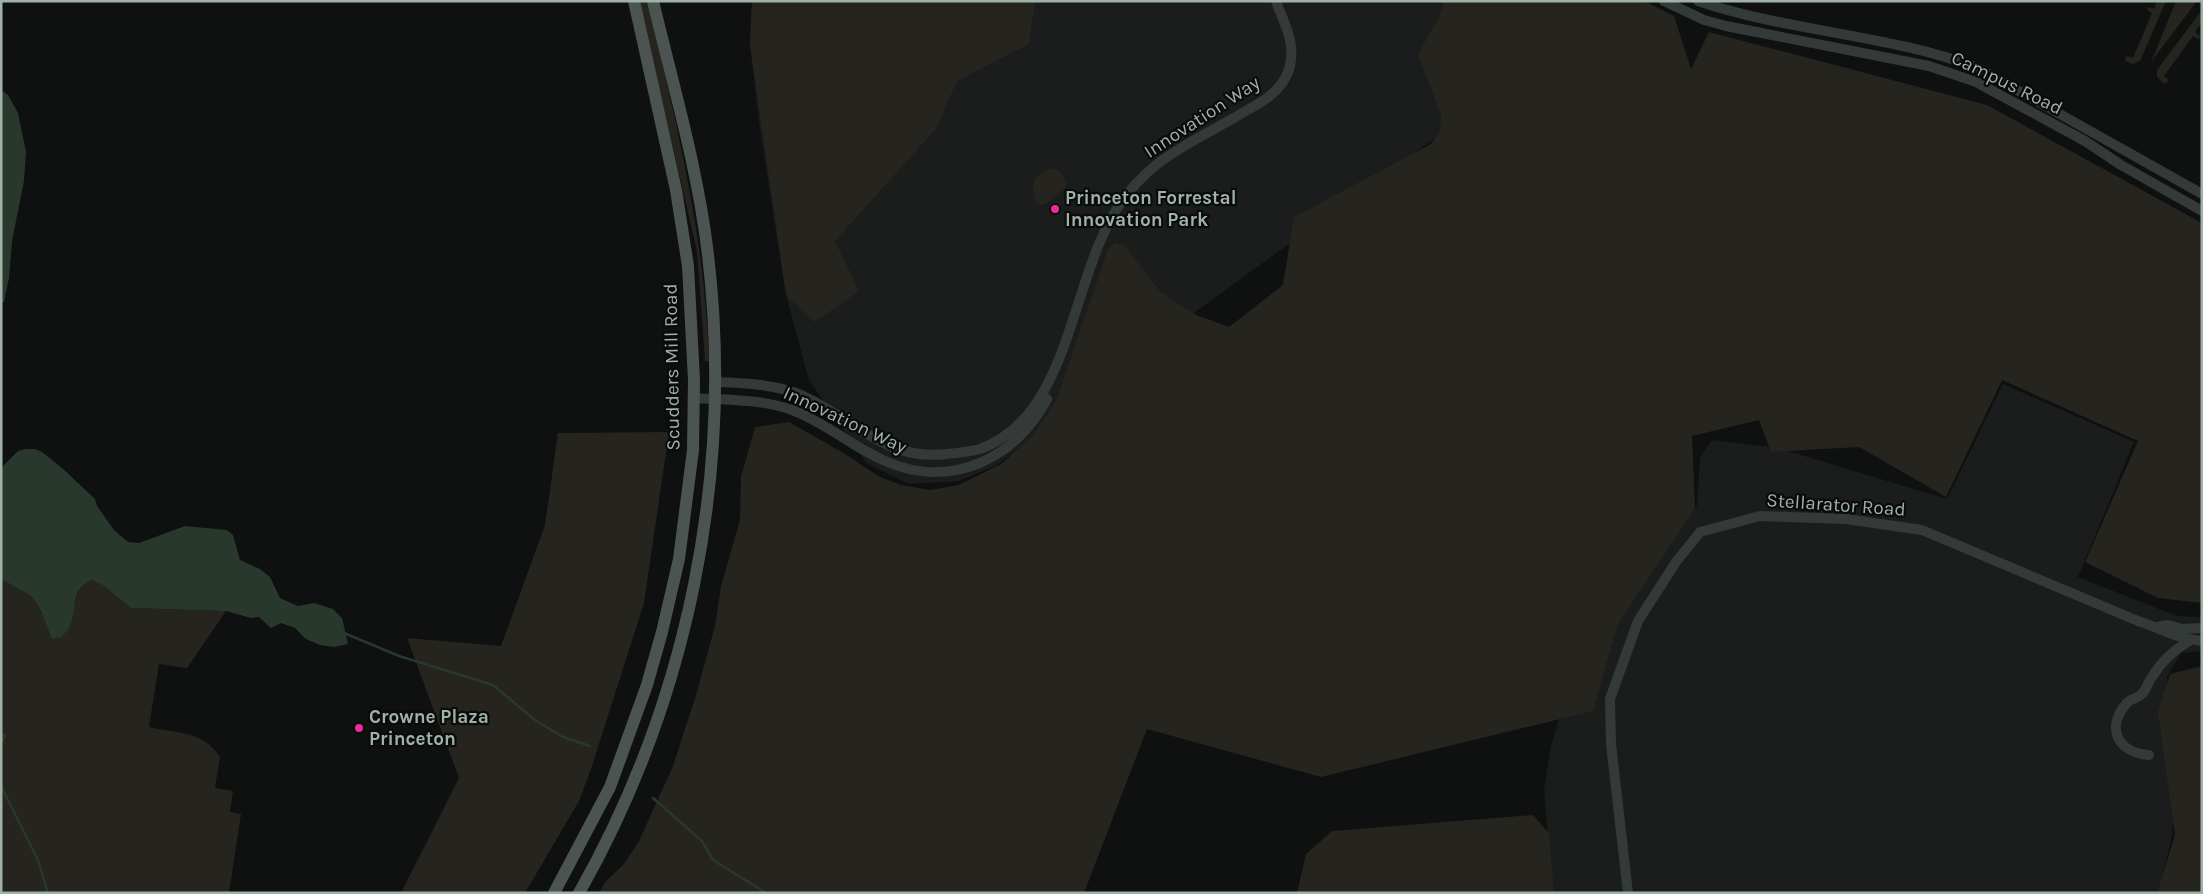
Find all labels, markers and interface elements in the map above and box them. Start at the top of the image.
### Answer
street label: Campus Road [1948,47,2066,119]
street label: Innovation Way [1140,71,1264,163]
place label: Princeton Forrestal Innovation Park [1065,187,1237,231]
marker: Princeton Forrestal Innovation Park [1049,203,1061,215]
street label: Scudders Mill Road [660,283,684,451]
street label: Innovation Way [780,382,910,458]
street label: Stellarator Road [1766,489,1906,521]
place label: Crowne Plaza Princeton [369,706,489,750]
marker: Crowne Plaza Princeton [353,722,365,734]

